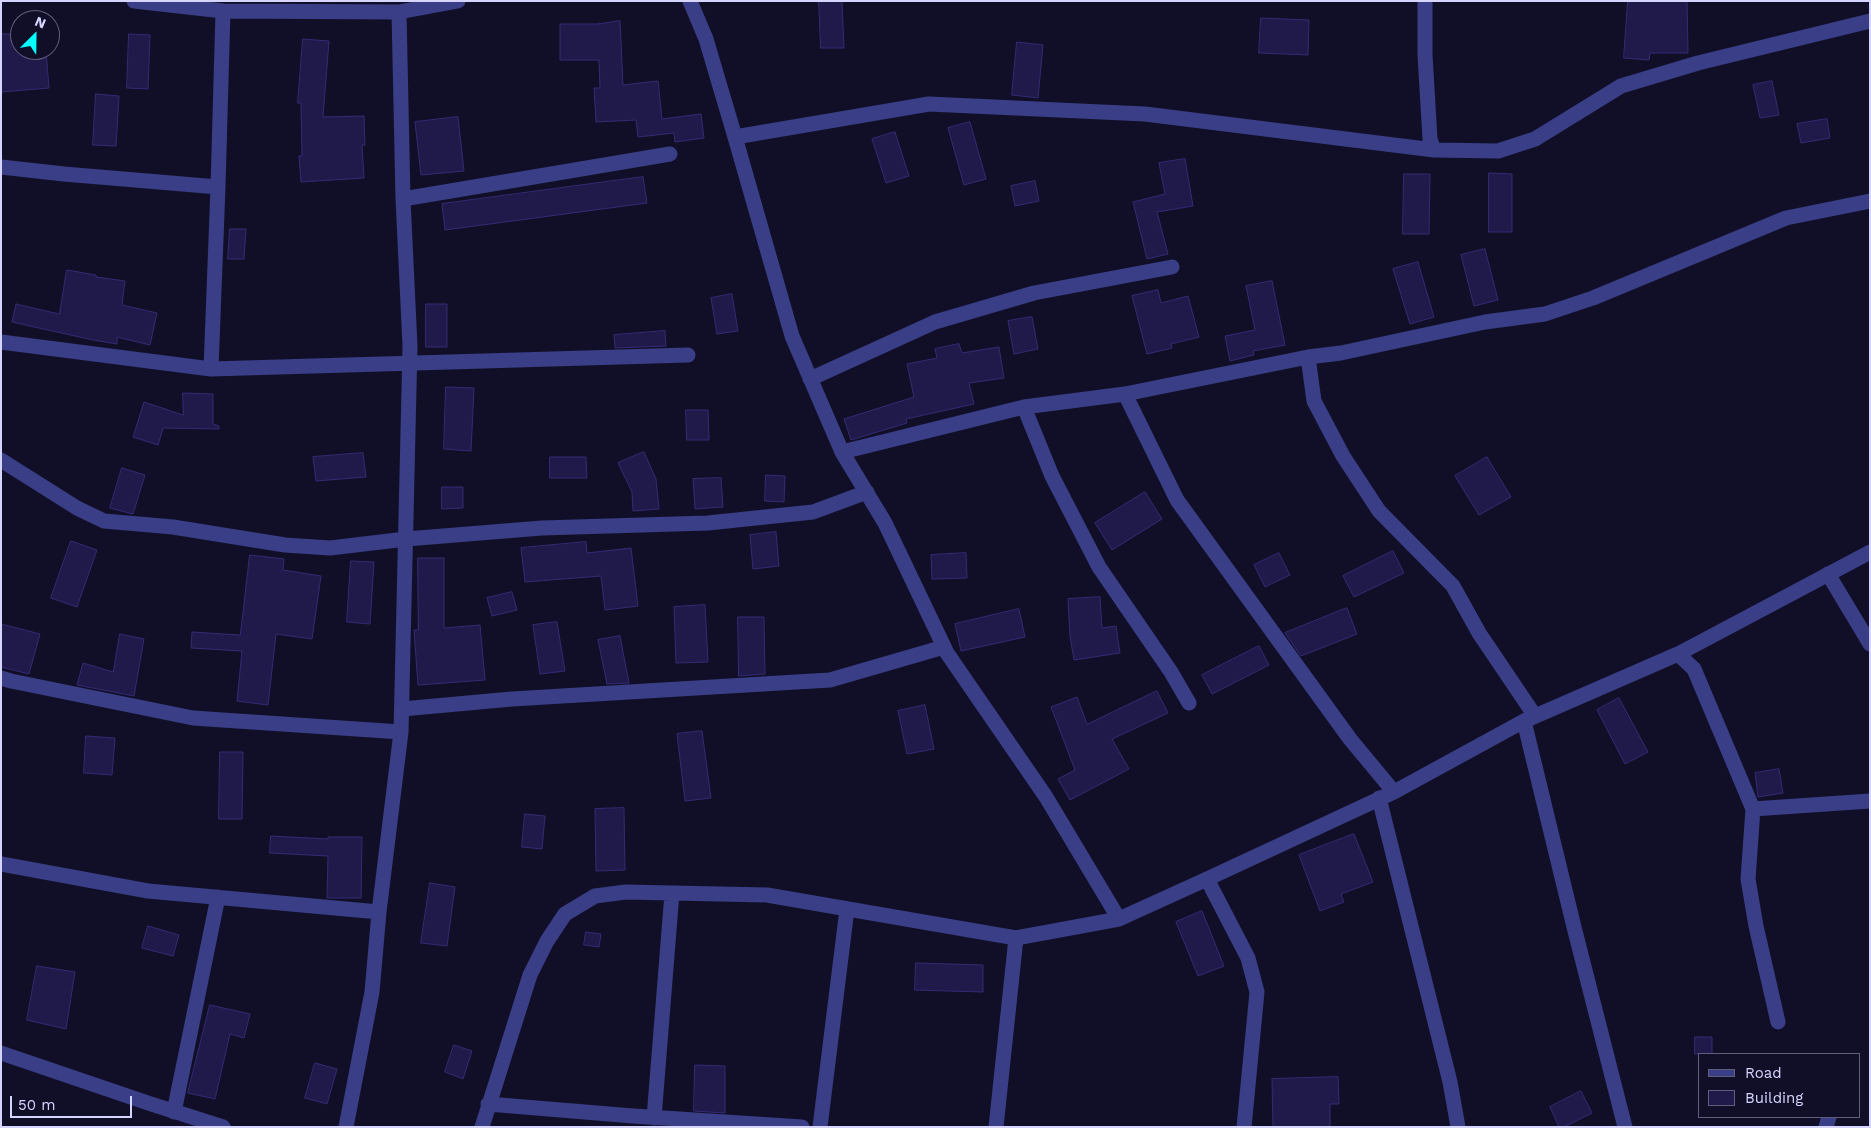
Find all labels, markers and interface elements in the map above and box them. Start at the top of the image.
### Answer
north arrow [10,10,60,60]
text: N [33,13,48,32]
legend [1698,1053,1861,1118]
text: Road [1745,1064,1782,1082]
scale bar [12,1086,135,1118]
text: Building [1745,1089,1803,1107]
text: 50 m [18,1096,55,1114]

